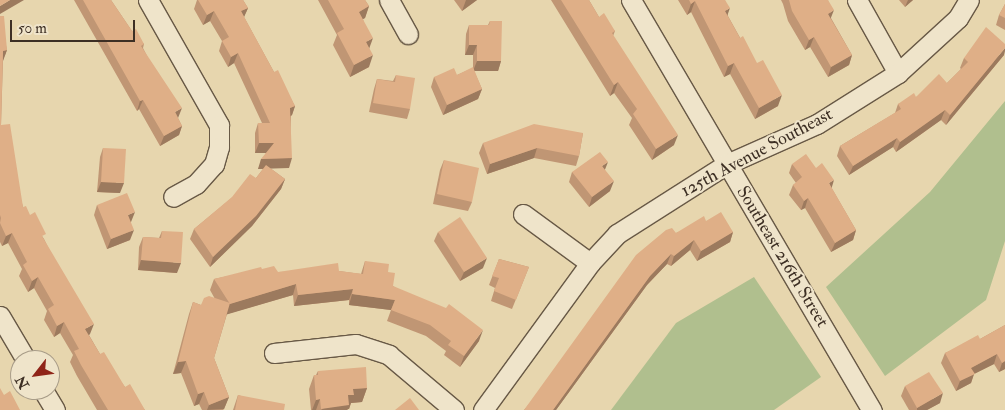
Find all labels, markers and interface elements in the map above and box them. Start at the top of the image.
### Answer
scale bar [12,10,138,42]
text: 50 m [18,19,47,38]
street label: 125th Avenue Southeast [678,104,836,202]
street label: Southeast 216th Street [731,182,833,332]
north arrow [10,350,60,400]
text: N [12,373,33,392]

